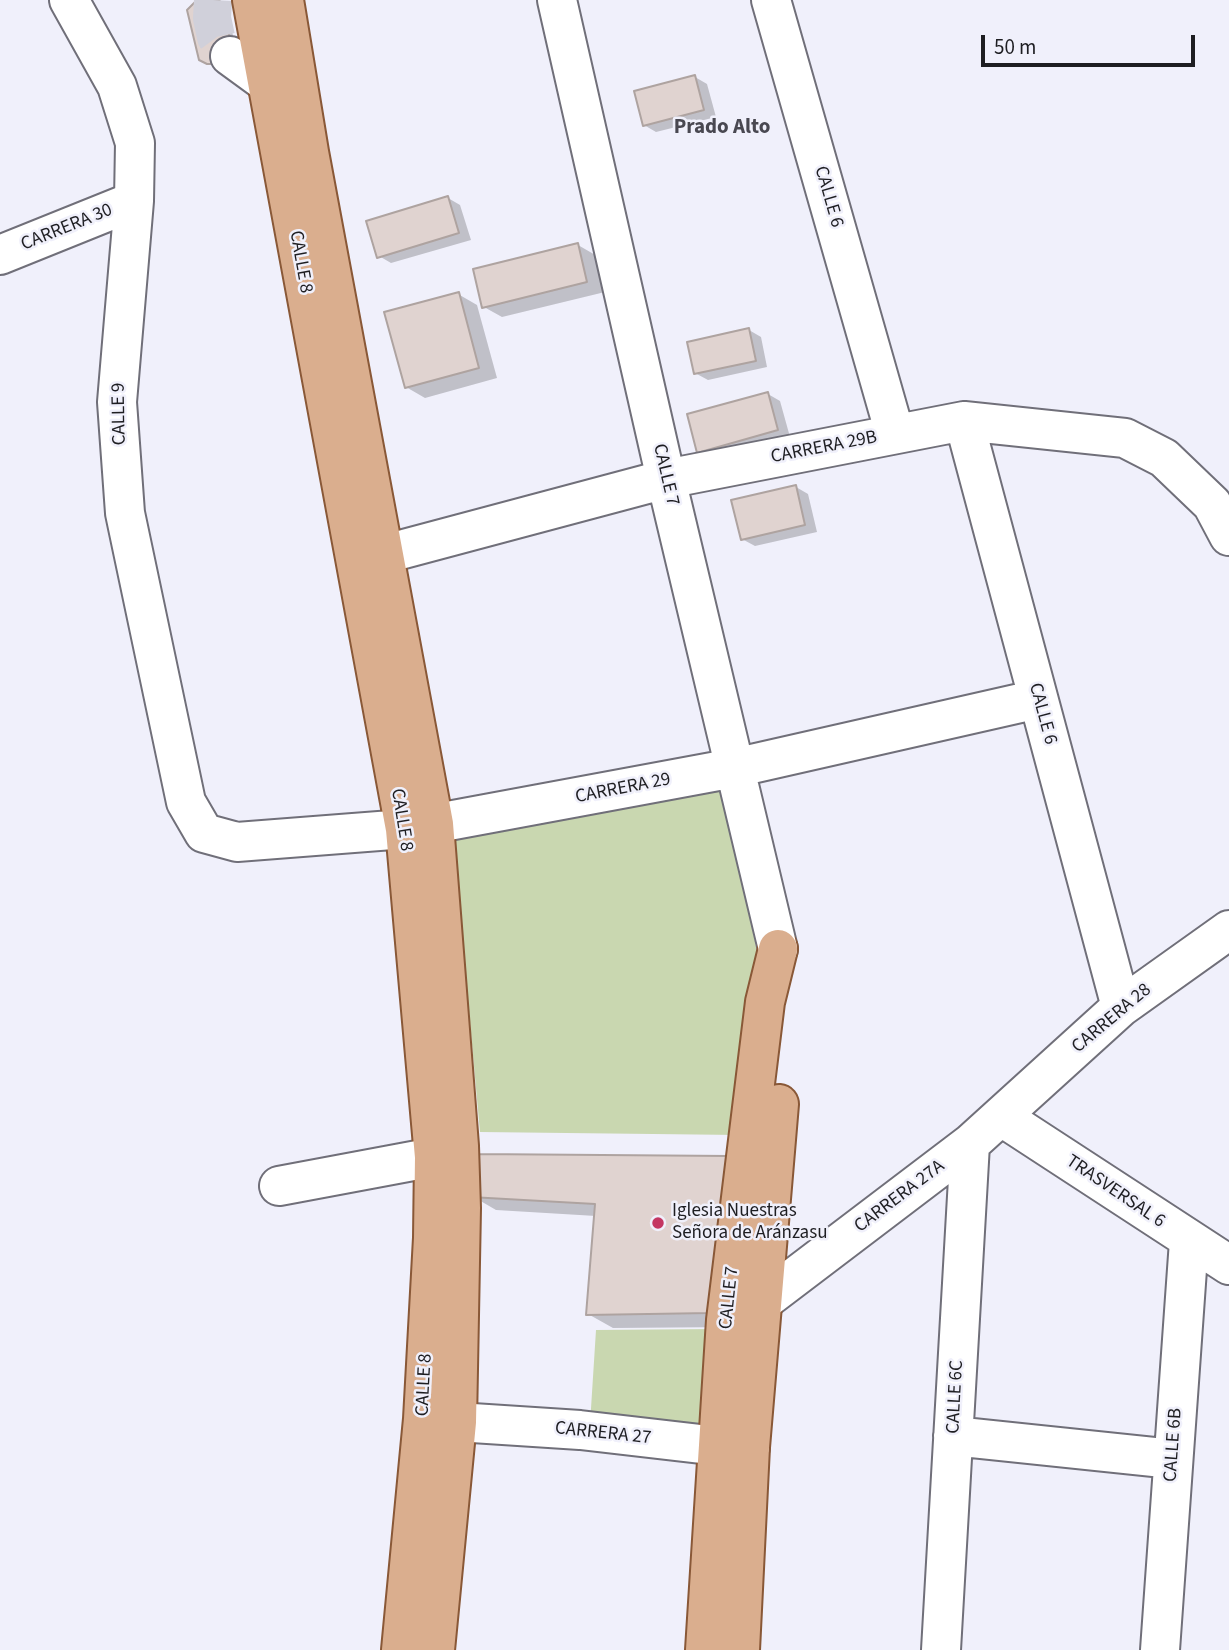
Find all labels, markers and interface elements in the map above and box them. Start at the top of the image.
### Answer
scale bar [984,21,1198,65]
text: 50 m [994,32,1036,62]
district label: Prado Alto [674,115,770,141]
street label: CALLE 6 [808,164,848,230]
street label: CARRERA 30 [18,199,116,257]
street label: CALLE 8 [283,229,317,295]
street label: CALLE 9 [108,382,132,446]
street label: CARRERA 29B [769,427,879,469]
street label: CALLE 7 [647,442,683,508]
street label: CALLE 6 [1023,681,1061,747]
street label: CARRERA 29 [573,769,673,809]
street label: CALLE 8 [385,787,417,853]
street label: CARRERA 28 [1068,979,1156,1059]
street label: TRASVERSAL 6 [1061,1150,1169,1234]
street label: CARRERA 27A [850,1156,950,1238]
place label: Iglesia Nuestras Señora de Aránzasu [672,1201,827,1245]
marker: Iglesia Nuestras Señora de Aránzasu [650,1215,666,1231]
street label: CALLE 7 [715,1266,745,1330]
street label: CALLE 8 [412,1353,438,1417]
street label: CALLE 6C [943,1360,969,1434]
street label: CALLE 6B [1160,1407,1188,1483]
street label: CARRERA 27 [554,1418,652,1450]

